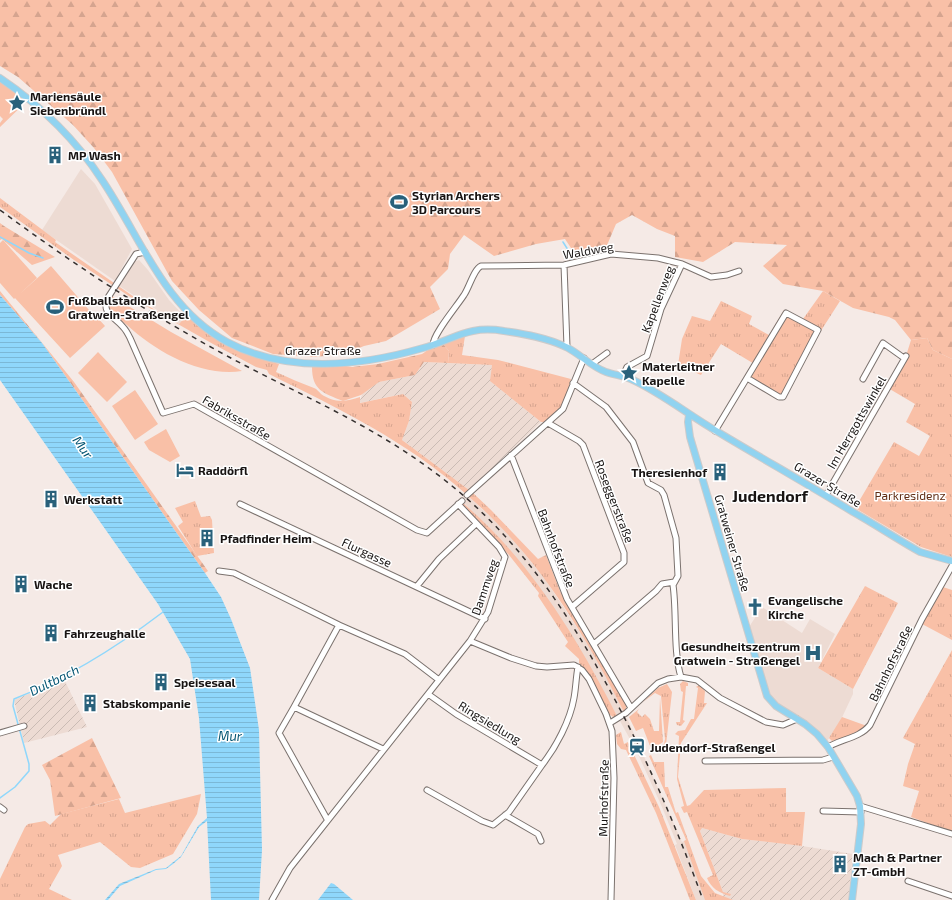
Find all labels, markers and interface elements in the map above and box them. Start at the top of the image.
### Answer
place label: Mariensäule Siebenbründl [30,89,106,117]
place icon: Mariensäule Siebenbründl [7,93,27,113]
building icon: MP Wash [45,145,65,165]
place label: MP Wash [68,148,121,162]
place label: Styrian Archers 3D Parcours [412,188,500,216]
sports icon: Styrian Archers 3D Parcours [389,192,409,212]
street label: Waldweg [562,239,615,261]
street label: Kapellenweg [638,263,676,334]
place label: Fußballstadion Gratwein-Straßengel [68,293,189,321]
sports icon: Fußballstadion Gratwein-Straßengel [45,297,65,317]
street label: Grazer Straße [285,343,361,357]
place label: Materleitner Kapelle [642,359,715,387]
place icon: Materleitner Kapelle [619,363,639,383]
street label: Im Herrgottswinkel [824,373,888,471]
street label: Fabriksstraße [200,392,274,442]
water label: Mur [69,433,97,462]
street label: Roseggerstraße [593,457,637,545]
street label: Grazer Straße [792,458,864,510]
hotel icon: Raddörfl [175,460,195,480]
building icon: Theresienhof [710,462,730,482]
place label: Raddörfl [198,463,248,477]
place label: Theresienhof [631,465,708,479]
district label: Judendorf [732,486,808,505]
park label: Parkresidenz [874,488,946,502]
building icon: Werkstatt [41,489,61,509]
place label: Werkstatt [64,492,122,506]
street label: Gratweiner Straße [712,493,754,593]
street label: Bahnhofstraße [536,507,578,589]
building icon: Pfadfinder Heim [197,528,217,548]
place label: Pfadfinder Heim [220,531,312,545]
street label: Flurgasse [340,534,394,570]
street label: Dammweg [468,557,500,617]
building icon: Wache [11,574,31,594]
place label: Wache [34,577,73,591]
place label: Evangelische Kirche [768,593,843,621]
church icon: Evangelische Kirche [745,597,765,617]
building icon: Fahrzeughalle [41,623,61,643]
street label: Bahnhofstraße [866,623,914,703]
place label: Fahrzeughalle [64,626,146,640]
place label: Gesundheitszentrum Gratwein - Straßengel [674,639,800,667]
hospital icon: Gesundheitszentrum Gratwein - Straßengel [803,643,823,663]
water label: Dultbach [27,661,81,699]
building icon: Speisesaal [151,672,171,692]
place label: Speisesaal [174,675,236,689]
building icon: Stabskompanie [80,693,100,713]
place label: Stabskompanie [103,696,191,710]
street label: Ringsiedlung [456,698,524,746]
water label: Mur [218,728,243,744]
station icon: Judendorf-Straßengel [627,737,647,757]
place label: Judendorf-Straßengel [650,740,776,754]
street label: Murhofstraße [595,759,611,837]
place label: Mach & Partner ZT-GmbH [853,850,942,878]
building icon: Mach & Partner ZT-GmbH [830,854,850,874]

